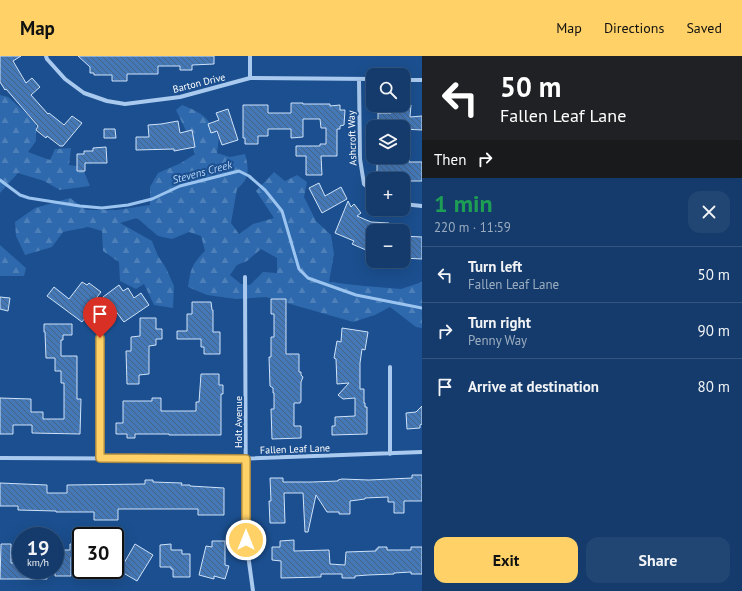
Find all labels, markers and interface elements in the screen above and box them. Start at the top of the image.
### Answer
text: Map [20,16,55,40]
text: Map [556,19,582,37]
text: Directions [604,19,664,37]
text: Saved [686,19,722,37]
map controls [366,68,410,268]
button: search [366,68,410,112]
text: 50 m [500,68,561,105]
street label: Barton Drive [171,70,227,96]
icon: left [434,72,486,124]
text: Fallen Leaf Lane [500,104,626,127]
street label: Ashcroft Way [345,110,359,166]
button: layers [366,120,410,164]
icon: right [474,148,496,170]
text: Then [434,150,466,169]
water label: Stevens Creek [171,157,234,187]
button: + [366,172,410,216]
text: 1 min [434,188,493,219]
button: close [688,191,730,233]
text: 220 m · 11:59 [434,219,511,236]
button: − [366,224,410,268]
text: Turn left [468,257,522,276]
icon: left [434,264,456,286]
text: 50 m [697,265,730,284]
text: Fallen Leaf Lane [468,276,559,293]
pin [83,297,117,338]
icon: arrive [89,303,111,325]
text: Turn right [468,313,531,332]
icon: right [434,320,456,342]
text: 90 m [697,321,730,340]
text: Penny Way [468,332,527,349]
icon: arrive [434,376,456,398]
text: Arrive at destination [468,377,599,396]
text: 80 m [697,377,730,396]
street label: Holt Avenue [232,396,245,448]
street label: Fallen Leaf Lane [260,441,330,457]
position arrow [225,519,267,561]
speed limit sign: 30 [72,527,124,579]
text: 19 [27,535,49,561]
button: Exit [434,537,578,583]
button: Share [586,537,730,583]
text: km/h [27,556,49,569]

